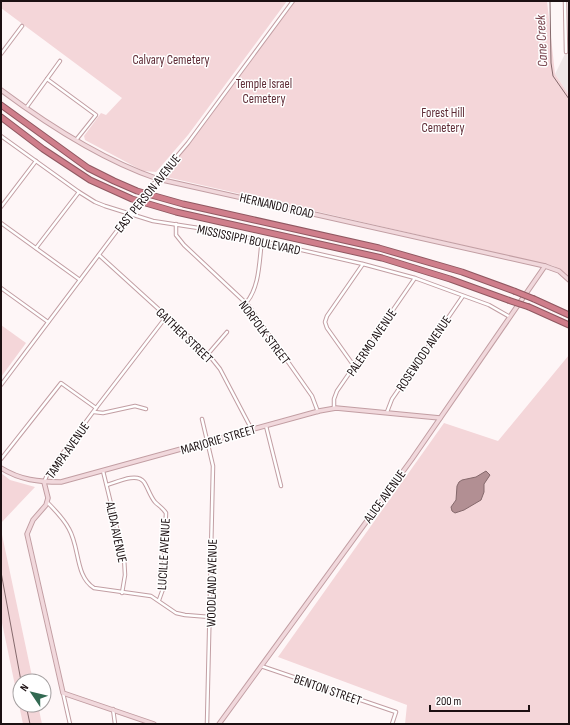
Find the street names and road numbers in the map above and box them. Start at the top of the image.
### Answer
street label: EAST PERSON AVENUE [111,151,184,236]
street label: HERNANDO ROAD [238,190,316,222]
street label: MISSISSIPPI BOULEVARD [196,221,302,259]
street label: NORFOLK STREET [235,297,293,368]
street label: GAITHER STREET [153,305,216,367]
street label: PALERMO AVENUE [343,306,400,379]
street label: ROSEWOOD AVENUE [393,313,455,394]
street label: TAMPA AVENUE [42,419,93,482]
street label: MARJORIE STREET [179,422,258,458]
street label: ALICE AVENUE [360,467,409,527]
street label: ALIDA AVENUE [102,499,130,564]
street label: LUCILLE AVENUE [154,518,174,590]
street label: WOODLAND AVENUE [203,539,221,627]
street label: BENTON STREET [292,671,364,709]

